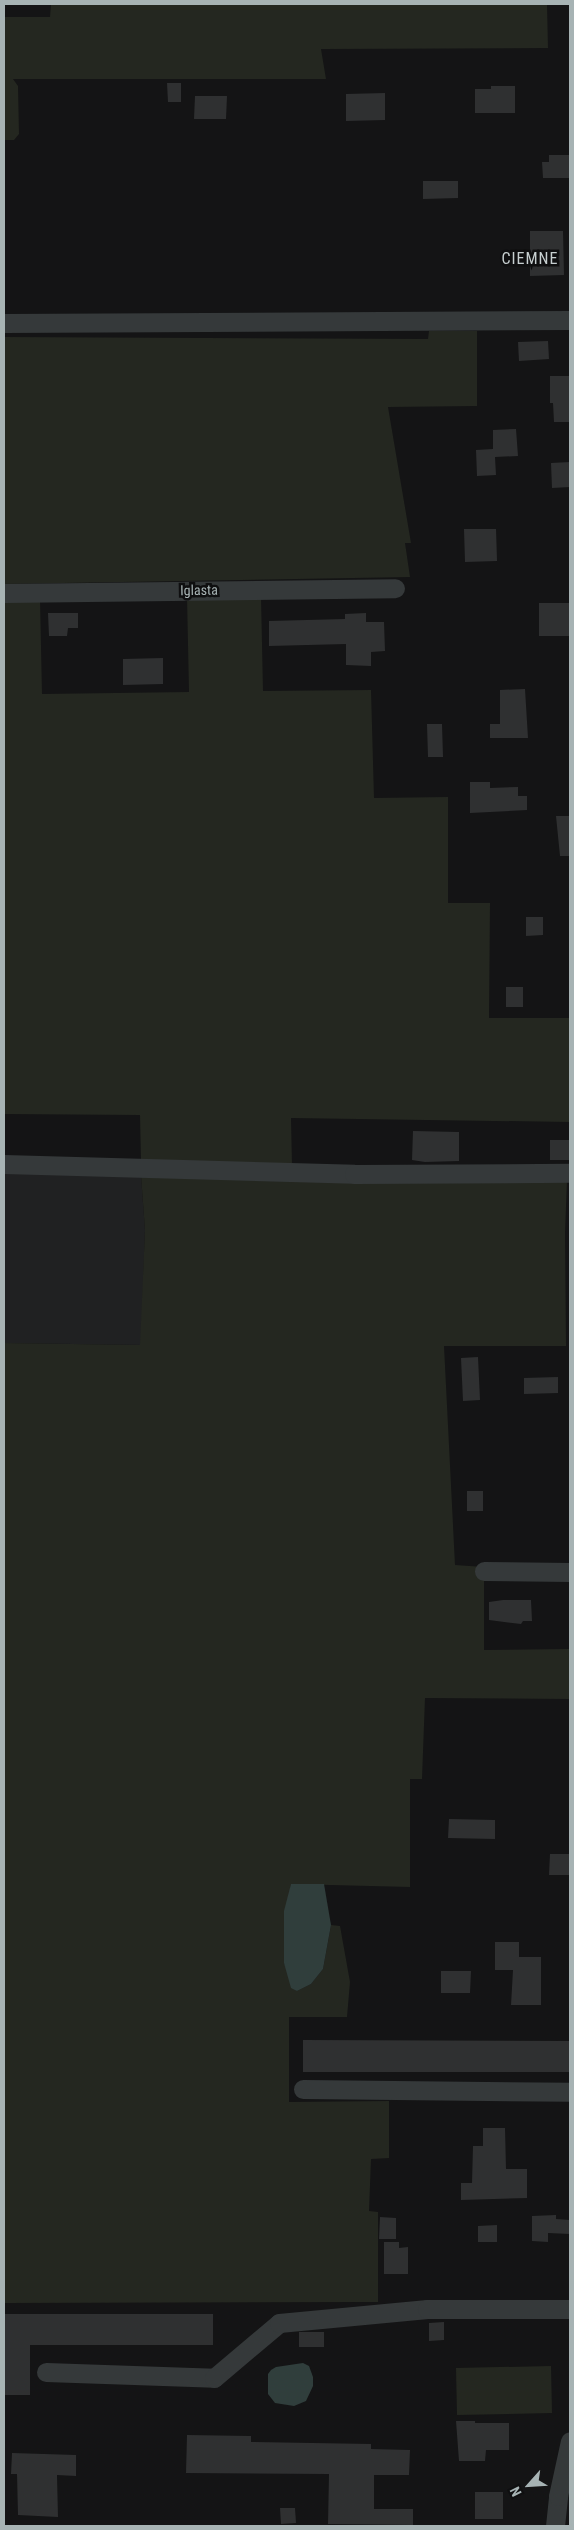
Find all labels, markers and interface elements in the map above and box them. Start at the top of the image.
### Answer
district label: CIEMNE [501,249,559,269]
street label: Iglasta [180,581,218,599]
north arrow [504,2460,554,2510]
text: N [506,2484,525,2499]

